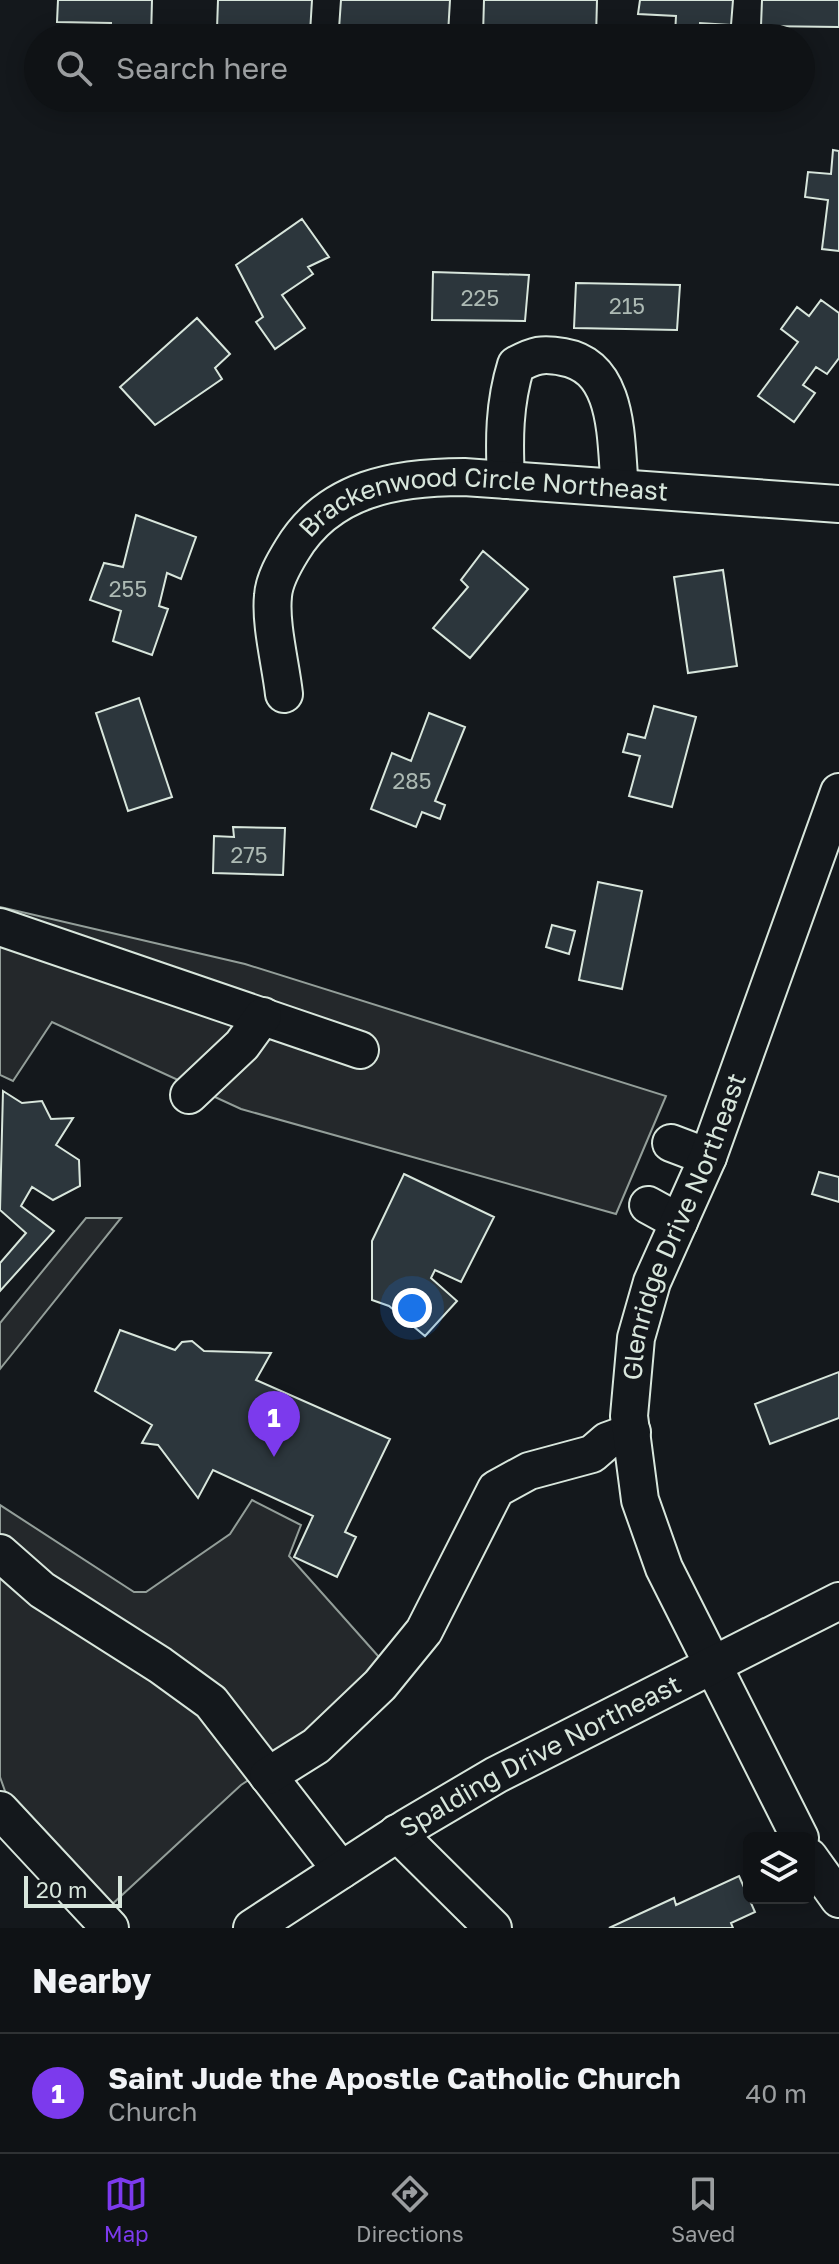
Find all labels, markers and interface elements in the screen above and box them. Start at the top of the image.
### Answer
search box [24,24,815,112]
icon: search [52,46,96,90]
text: Search here [116,50,288,86]
house number: 225 [461,284,499,311]
house number: 215 [609,292,645,319]
street label: Brackenwood Circle Northeast [292,461,669,543]
house number: 255 [109,575,147,602]
house number: 285 [393,767,431,794]
house number: 275 [230,841,268,868]
street label: Glenridge Drive Northeast [616,1069,752,1381]
your location [392,1288,432,1328]
pin: 1 [248,1391,300,1457]
street label: Spalding Drive Northeast [394,1668,686,1843]
map controls [743,1832,815,1904]
button: layers [743,1832,815,1904]
scale bar [24,1872,122,1908]
text: 20 m [36,1876,87,1903]
text: Nearby [32,1960,152,2000]
text: Saint Jude the Apostle Catholic Church [108,2060,681,2096]
text: 1 [51,2078,65,2109]
text: 40 m [746,2078,807,2109]
text: Church [108,2096,197,2127]
tab: Map [104,2172,149,2247]
tab: Directions [356,2172,464,2247]
tab: Saved [671,2172,735,2247]

